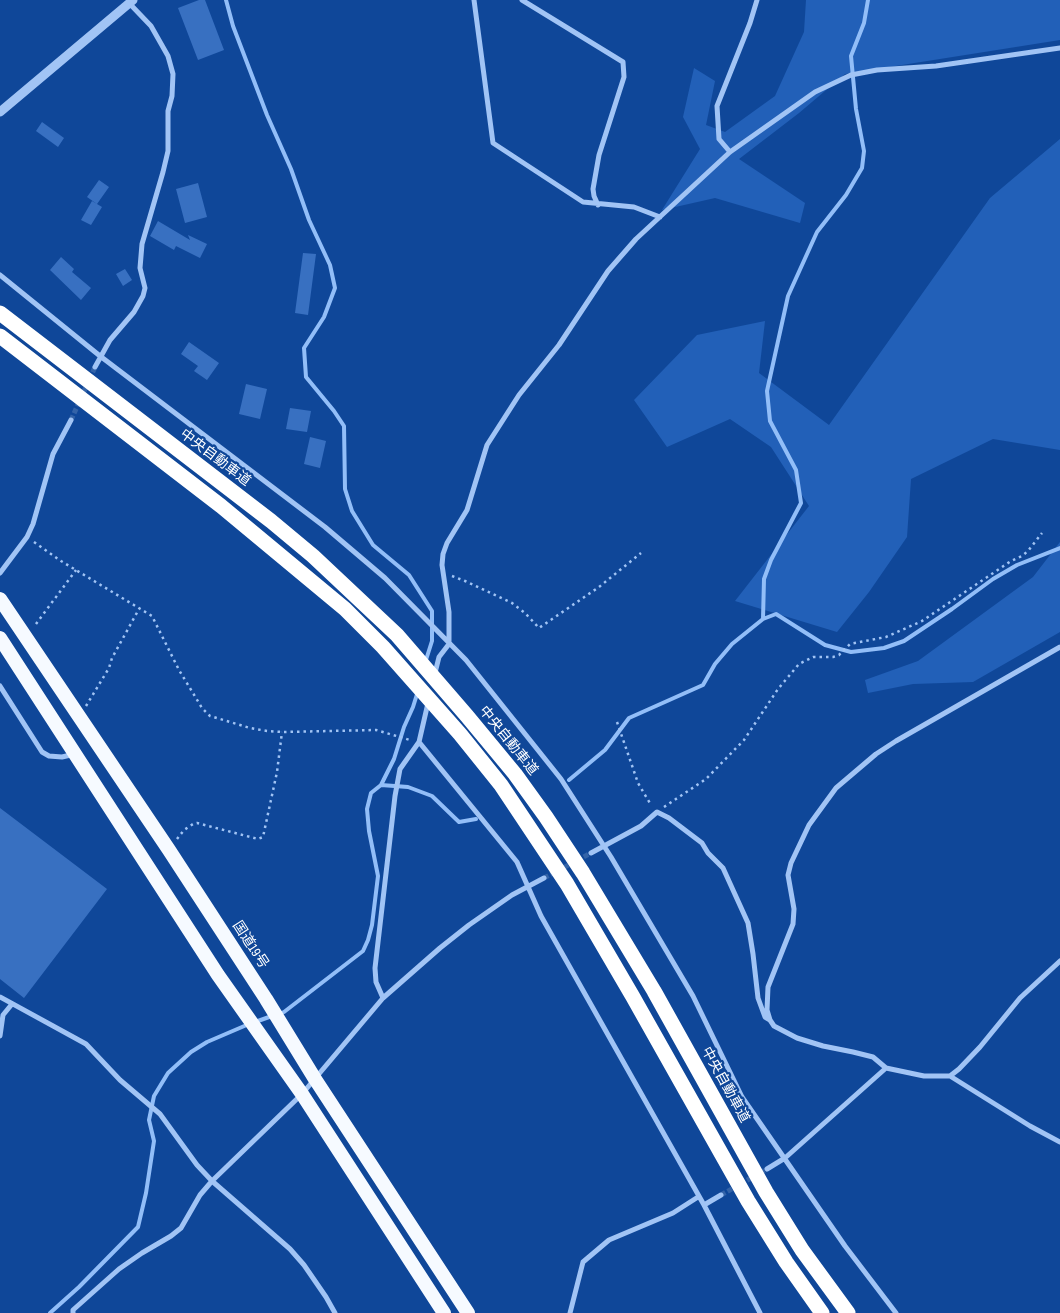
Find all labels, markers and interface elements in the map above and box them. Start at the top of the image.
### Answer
street label: 中央自動車道 [176,426,254,490]
street label: 中央自動車道 [475,703,541,779]
street label: 国道19号 [228,918,272,972]
street label: 中央自動車道 [697,1044,753,1126]

